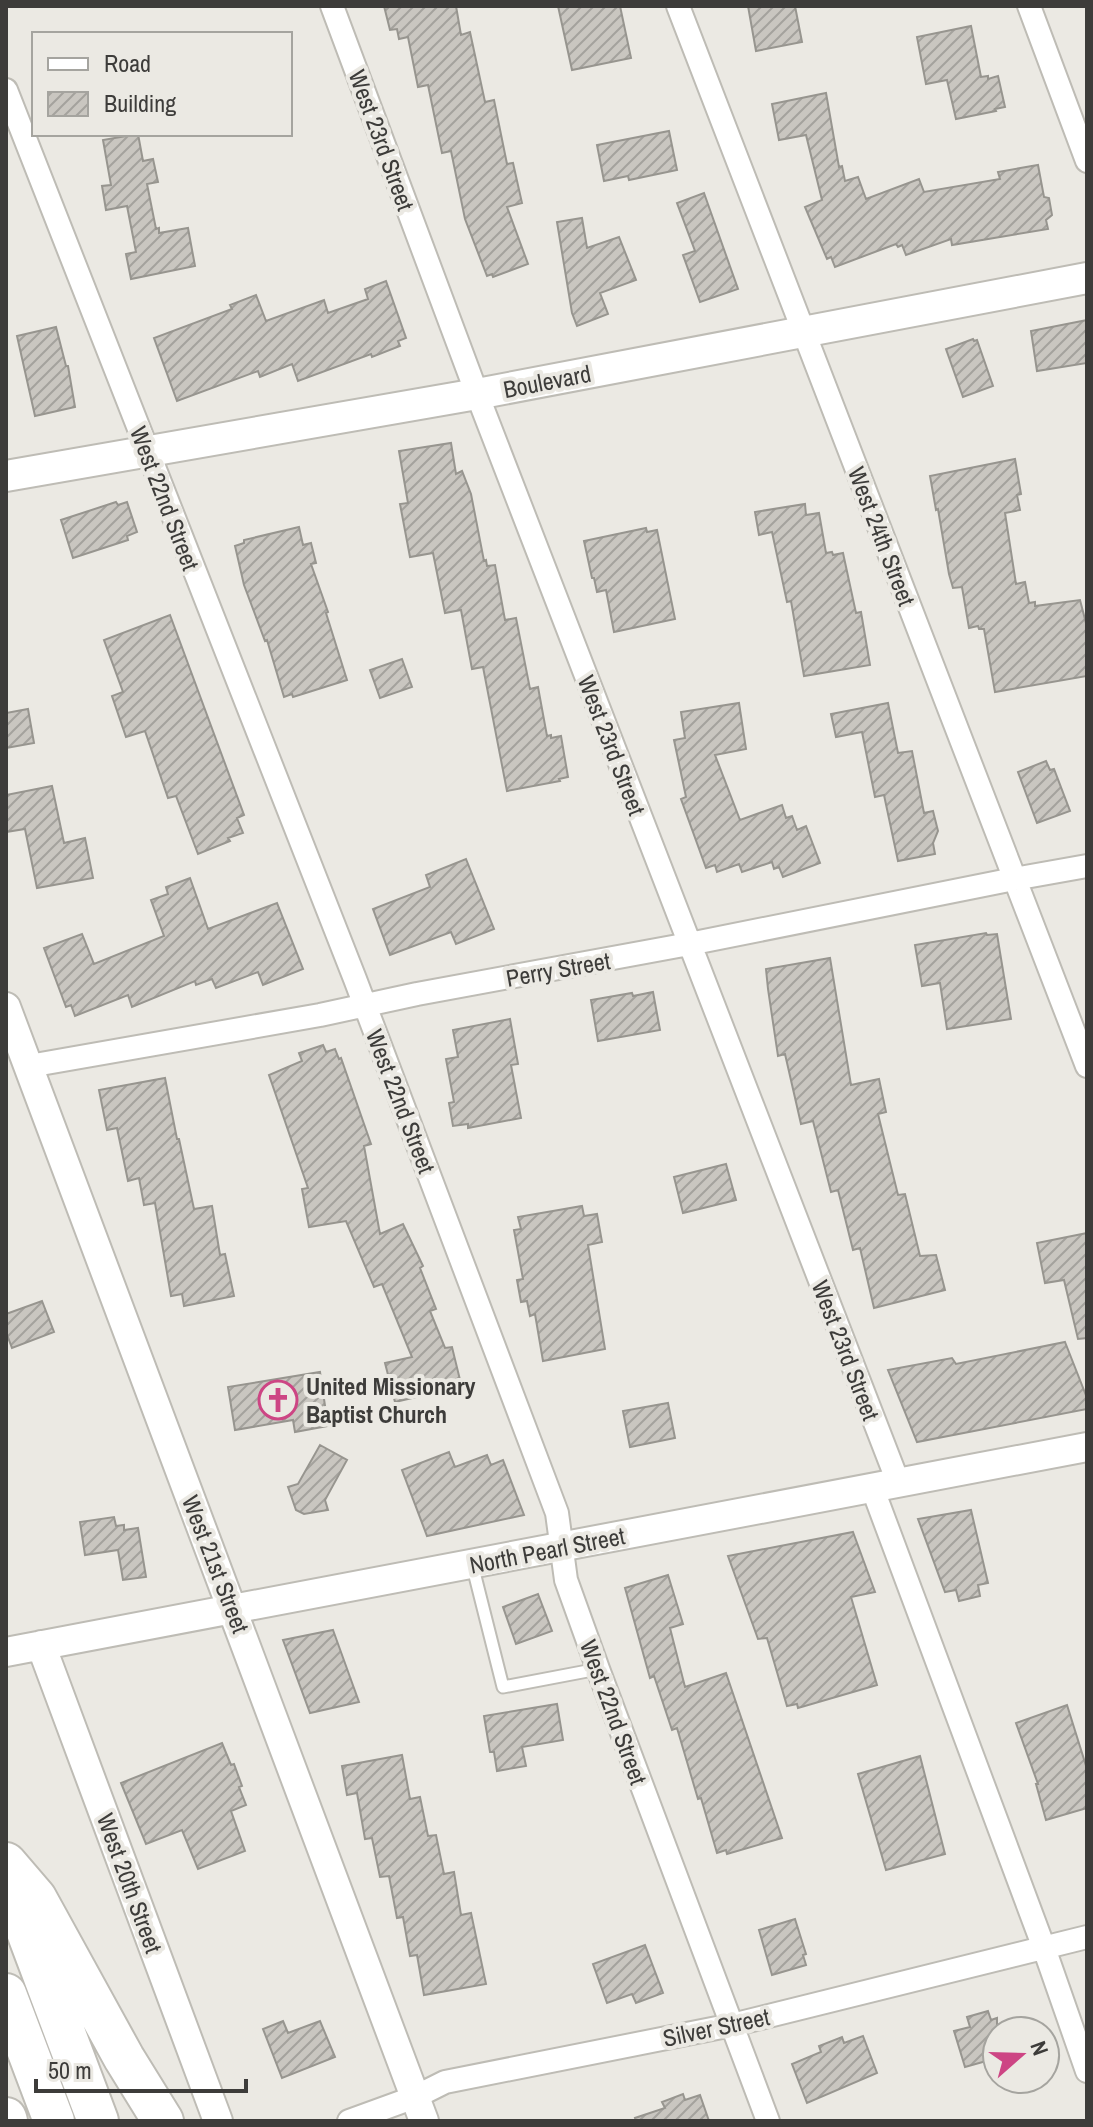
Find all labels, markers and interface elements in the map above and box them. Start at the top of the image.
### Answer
legend [32,32,292,136]
text: Road [104,47,151,79]
street label: West 23rd Street [342,65,422,215]
text: Building [104,87,176,119]
street label: Boulevard [500,357,594,405]
street label: West 22nd Street [123,421,207,575]
street label: West 24th Street [841,462,923,610]
street label: West 23rd Street [571,670,654,820]
street label: Perry Street [504,944,613,994]
street label: West 22nd Street [359,1024,443,1178]
street label: West 23rd Street [805,1275,888,1425]
place label: United Missionary Baptist Church [306,1370,476,1430]
church icon: United Missionary Baptist Church [257,1379,299,1421]
street label: West 21st Street [175,1491,257,1638]
street label: North Pearl Street [467,1519,628,1581]
street label: West 22nd Street [573,1635,655,1789]
street label: West 20th Street [90,1809,170,1958]
street label: Silver Street [660,2000,773,2054]
north arrow [981,2015,1061,2095]
text: N [1023,2037,1056,2059]
scale bar [36,2043,246,2093]
text: 50 m [48,2054,92,2086]

